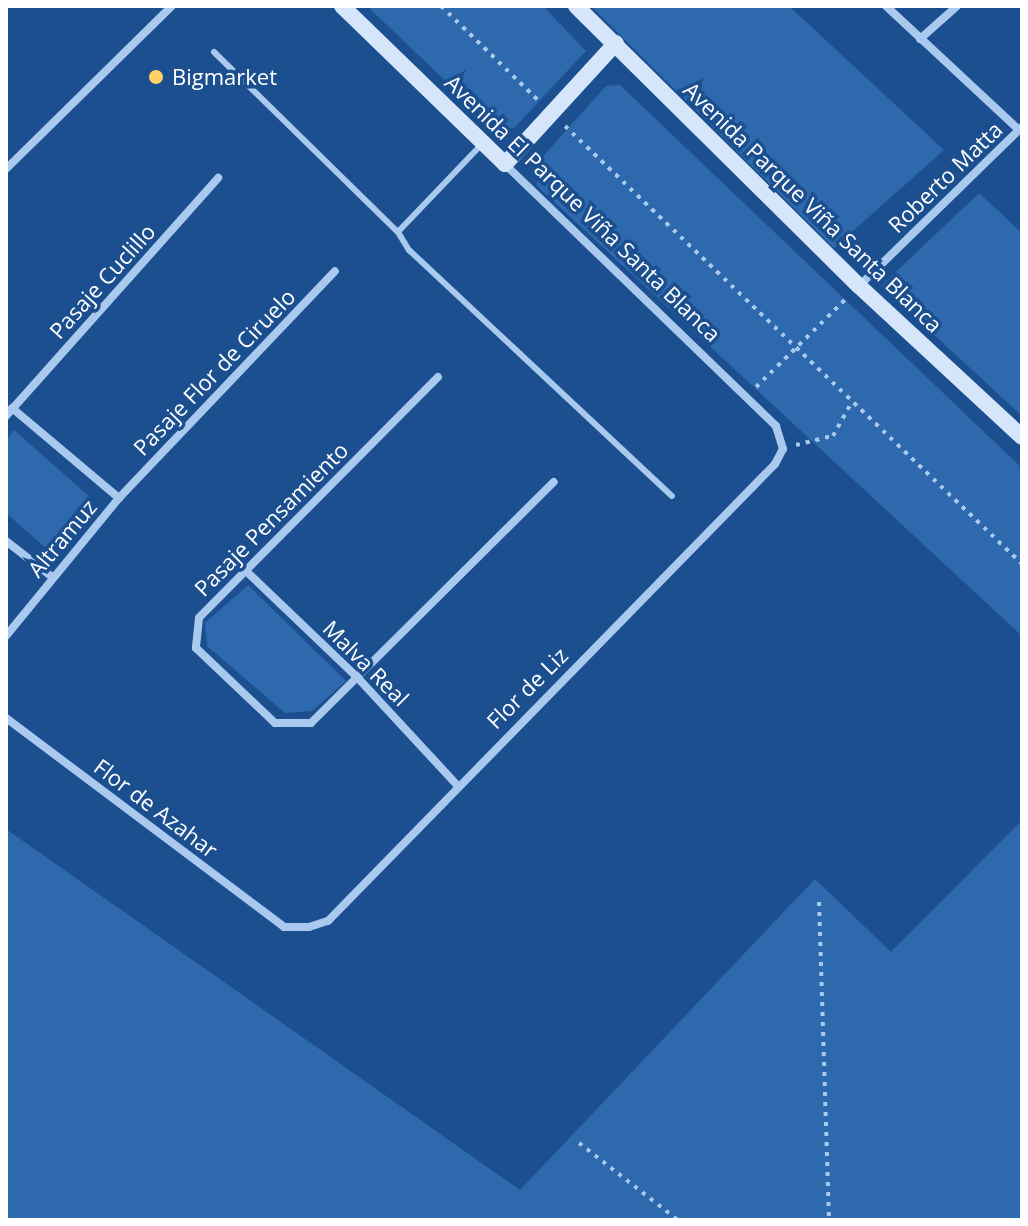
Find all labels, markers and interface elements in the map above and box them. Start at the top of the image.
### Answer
place label: Bigmarket [172,64,277,90]
marker: Bigmarket [147,68,165,86]
street label: Avenida El Parque Viña Santa Blanca [440,69,726,347]
street label: Avenida Parque Viña Santa Blanca [678,76,948,338]
street label: Roberto Matta [882,116,1008,238]
street label: Pasaje Cuclillo [44,218,160,344]
street label: Pasaje Flor de Ciruelo [128,283,300,461]
street label: Pasaje Pensamiento [189,437,353,601]
street label: Altramuz [22,494,102,582]
street label: Malva Real [318,615,414,711]
street label: Flor de Liz [481,642,573,734]
street label: Flor de Azahar [89,753,223,863]

